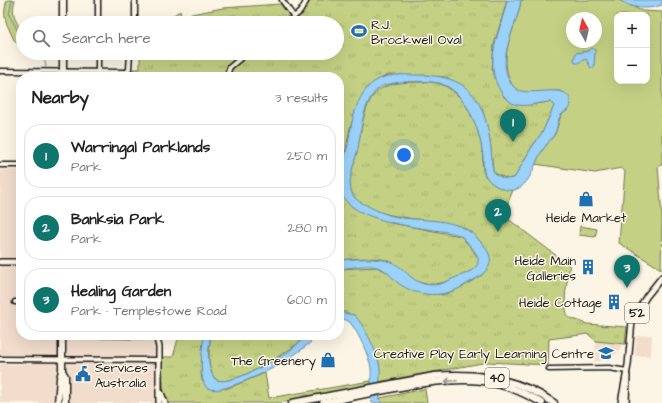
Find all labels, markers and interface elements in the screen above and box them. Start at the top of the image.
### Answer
north arrow [566,12,602,48]
map controls [614,12,650,84]
button: + [614,12,650,48]
search box [16,16,344,60]
place label: R.J. Brockwell Oval [371,16,462,49]
sports icon: R.J. Brockwell Oval [350,22,368,40]
icon: search [30,27,52,49]
text: Search here [62,28,151,49]
button: − [614,48,650,84]
text: Nearby [32,86,89,110]
text: 3 results [275,89,328,107]
pin: 1 [500,109,526,142]
text: Warringal Parklands [71,137,210,158]
your location [394,145,414,165]
text: 1 [45,147,47,165]
text: 250 m [287,147,327,165]
text: Park [71,158,101,176]
shop icon: Heide Market [577,190,595,208]
pin: 2 [485,199,511,232]
text: Banksia Park [71,209,164,230]
place label: Heide Market [546,209,627,227]
text: 2 [42,219,50,237]
text: 280 m [288,219,327,237]
text: Park [71,230,101,248]
place label: Heide Main Galleries [514,252,576,285]
pin: 3 [614,255,640,288]
building icon: Heide Main Galleries [579,258,597,276]
text: Healing Garden [71,281,171,302]
text: 3 [43,291,49,309]
text: 600 m [287,291,327,309]
building icon: Heide Cottage [605,293,623,311]
place label: Heide Cottage [519,294,602,313]
text: Park · Templestowe Road [71,302,227,320]
road number: 52 [625,303,649,323]
school or university icon: Creative Play Early Learning Centre [597,344,615,362]
place label: Creative Play Early Learning Centre [374,345,594,364]
shop icon: The Greenery [319,351,337,369]
place label: The Greenery [231,352,316,371]
place label: Services Australia [95,359,149,392]
public building icon: Services Australia [74,365,92,383]
road number: 40 [485,368,509,388]
one-way arrow [445,377,458,384]

